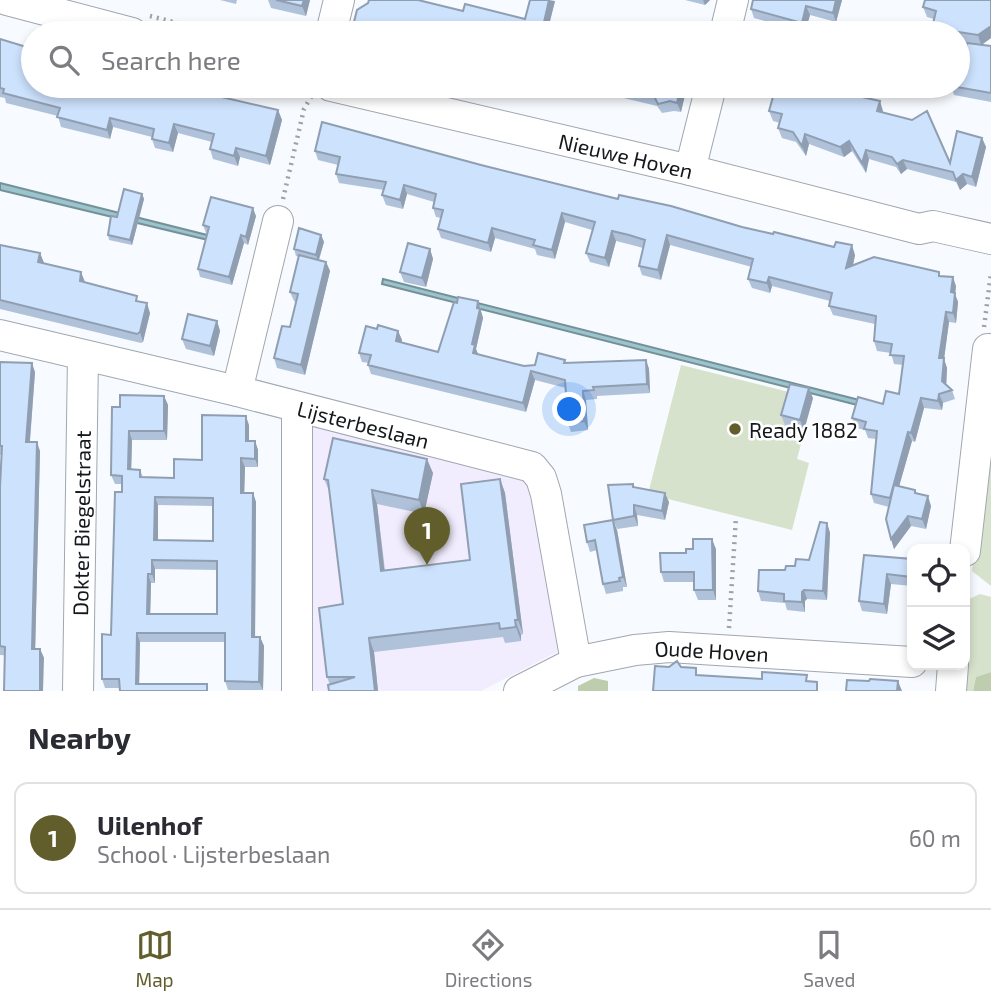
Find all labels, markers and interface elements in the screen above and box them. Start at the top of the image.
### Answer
search box [21,21,970,98]
icon: search [45,41,83,79]
text: Search here [101,44,241,75]
street label: Nieuwe Hoven [557,127,696,183]
your location [552,392,586,426]
street label: Lijsterbeslaan [295,395,432,453]
place label: Ready 1882 [749,417,858,442]
marker: Ready 1882 [727,421,743,437]
street label: Dokter Biegelstraat [67,430,94,616]
pin: 1 [404,507,450,565]
map controls [907,544,970,670]
button: locate [907,544,970,607]
button: layers [907,607,970,670]
street label: Oude Hoven [653,634,769,666]
text: Nearby [28,719,131,755]
text: Uilenhof [97,809,202,840]
text: 1 [48,824,58,852]
text: 60 m [909,824,961,852]
text: School · Lijsterbeslaan [97,840,330,868]
tab: Map [136,926,174,991]
tab: Directions [445,926,532,991]
tab: Saved [803,926,855,991]

